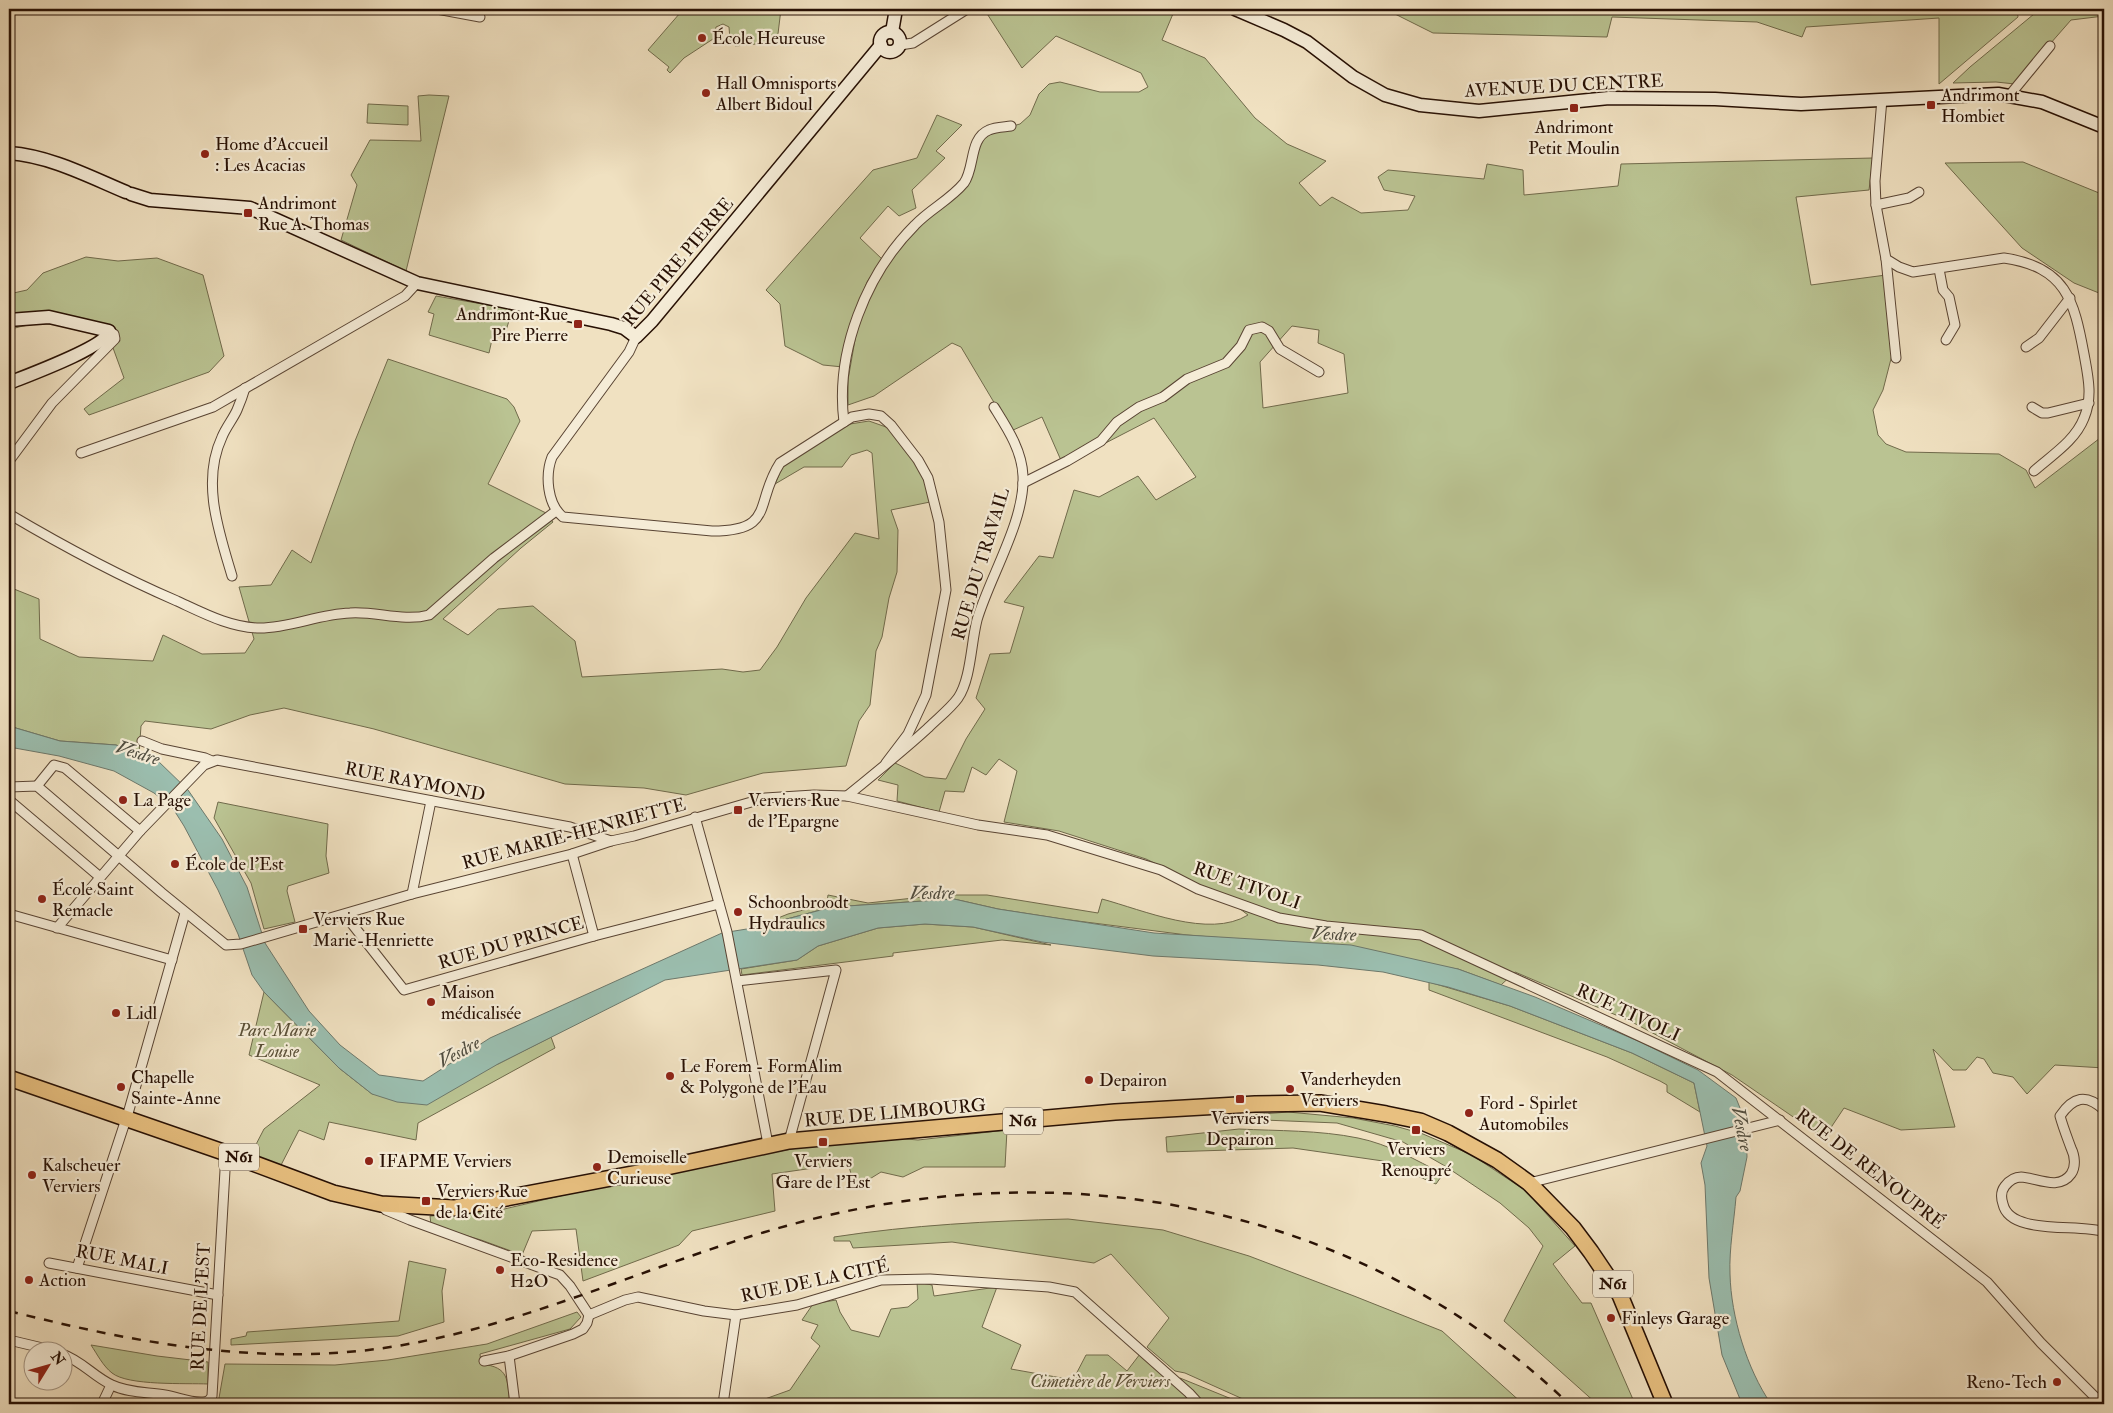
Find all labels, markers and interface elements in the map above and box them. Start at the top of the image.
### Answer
place label: École Heureuse [712,27,826,50]
marker: École Heureuse [696,32,708,44]
street label: AVENUE DU CENTRE [1463,69,1664,103]
place label: Hall Omnisports Albert Bidoul [715,72,837,116]
place label: Andrimont Hombiet [1940,84,2020,128]
marker: Hall Omnisports Albert Bidoul [700,87,712,99]
marker: Andrimont Hombiet [1925,99,1937,111]
marker: Andrimont Petit Moulin [1568,102,1580,114]
place label: Andrimont Petit Moulin [1528,116,1620,160]
place label: Home d'Accueil : Les Acacias [215,133,329,177]
marker: Home d'Accueil : Les Acacias [199,148,211,160]
place label: Andrimont Rue A. Thomas [257,192,369,236]
street label: RUE PIRE PIERRE [617,193,739,331]
marker: Andrimont Rue A. Thomas [242,207,254,219]
place label: Andrimont Rue Pire Pierre [455,303,568,347]
marker: Andrimont Rue Pire Pierre [572,318,584,330]
street label: RUE DU TRAVAIL [947,485,1015,643]
water label: Vesdre [113,735,164,771]
street label: RUE RAYMOND [343,757,487,807]
place label: La Page [133,789,192,812]
place label: Verviers Rue de l'Epargne [748,789,840,833]
street label: RUE MARIE-HENRIETTE [460,793,688,875]
marker: La Page [117,794,129,806]
marker: Verviers Rue de l'Epargne [732,804,744,816]
place label: École de l'Est [185,853,284,876]
street label: RUE TIVOLI [1190,857,1304,915]
marker: École de l'Est [169,858,181,870]
place label: École Saint Remacle [52,878,134,922]
water label: Vesdre [909,881,955,905]
place label: Schoonbroodt Hydraulics [748,891,849,935]
marker: École Saint Remacle [36,893,48,905]
marker: Schoonbroodt Hydraulics [732,906,744,918]
place label: Verviers Rue Marie-Henriette [313,908,434,952]
street label: RUE DU PRINCE [436,911,586,975]
water label: Vesdre [1311,921,1357,947]
marker: Verviers Rue Marie-Henriette [297,923,309,935]
street label: RUE TIVOLI [1572,979,1684,1047]
place label: Maison médicalisée [441,981,522,1025]
marker: Maison médicalisée [425,996,437,1008]
place label: Lidl [126,1002,158,1025]
marker: Lidl [110,1007,122,1019]
park label: Parc Marie Louise [237,1019,317,1063]
water label: Vesdre [434,1030,485,1073]
place label: Le Forem - FormAlim & Polygone de l'Eau [680,1055,842,1099]
place label: Chapelle Sainte-Anne [131,1066,221,1110]
place label: Vanderheyden Verviers [1300,1068,1401,1112]
place label: Depairon [1099,1069,1167,1092]
marker: Le Forem - FormAlim & Polygone de l'Eau [664,1070,676,1082]
marker: Depairon [1083,1074,1095,1086]
marker: Chapelle Sainte-Anne [115,1081,127,1093]
marker: Vanderheyden Verviers [1284,1083,1296,1095]
place label: Ford - Spirlet Automobiles [1478,1092,1578,1136]
marker: Verviers Depairon [1234,1093,1246,1105]
street label: RUE DE LIMBOURG [803,1094,987,1132]
street label: RUE DE RENOUPRÉ [1791,1104,1949,1234]
water label: Vesdre [1726,1105,1759,1154]
place label: Verviers Depairon [1206,1107,1274,1151]
marker: Ford - Spirlet Automobiles [1463,1107,1475,1119]
road number: N61 [1003,1108,1043,1134]
marker: Verviers Renoupré [1410,1124,1422,1136]
marker: Verviers Gare de l'Est [817,1136,829,1148]
place label: Verviers Renoupré [1381,1138,1452,1182]
road number: N61 [219,1144,259,1170]
place label: Demoiselle Curieuse [607,1146,687,1190]
place label: IFAPME Verviers [379,1150,512,1173]
place label: Verviers Gare de l'Est [776,1150,871,1194]
place label: Kalscheuer Verviers [42,1154,121,1198]
marker: IFAPME Verviers [363,1155,375,1167]
marker: Demoiselle Curieuse [591,1161,603,1173]
marker: Kalscheuer Verviers [26,1169,38,1181]
place label: Verviers Rue de la Cité [436,1180,528,1224]
marker: Verviers Rue de la Cité [420,1195,432,1207]
street label: RUE MALI [74,1240,170,1280]
street label: RUE DE L'EST [186,1242,216,1371]
place label: Eco-Residence H2O [510,1249,618,1293]
street label: RUE DE LA CITÉ [739,1254,891,1308]
marker: Eco-Residence H2O [494,1264,506,1276]
place label: Action [38,1269,86,1292]
road number: N61 [1593,1270,1633,1298]
marker: Action [23,1274,35,1286]
place label: Finleys Garage [1621,1307,1730,1330]
marker: Finleys Garage [1605,1312,1617,1324]
north arrow [22,1340,72,1390]
text: N [47,1348,69,1369]
park label: Cimetière de Verviers [1030,1370,1171,1393]
place label: Reno-Tech [1966,1371,2048,1394]
marker: Reno-Tech [2051,1376,2063,1388]

